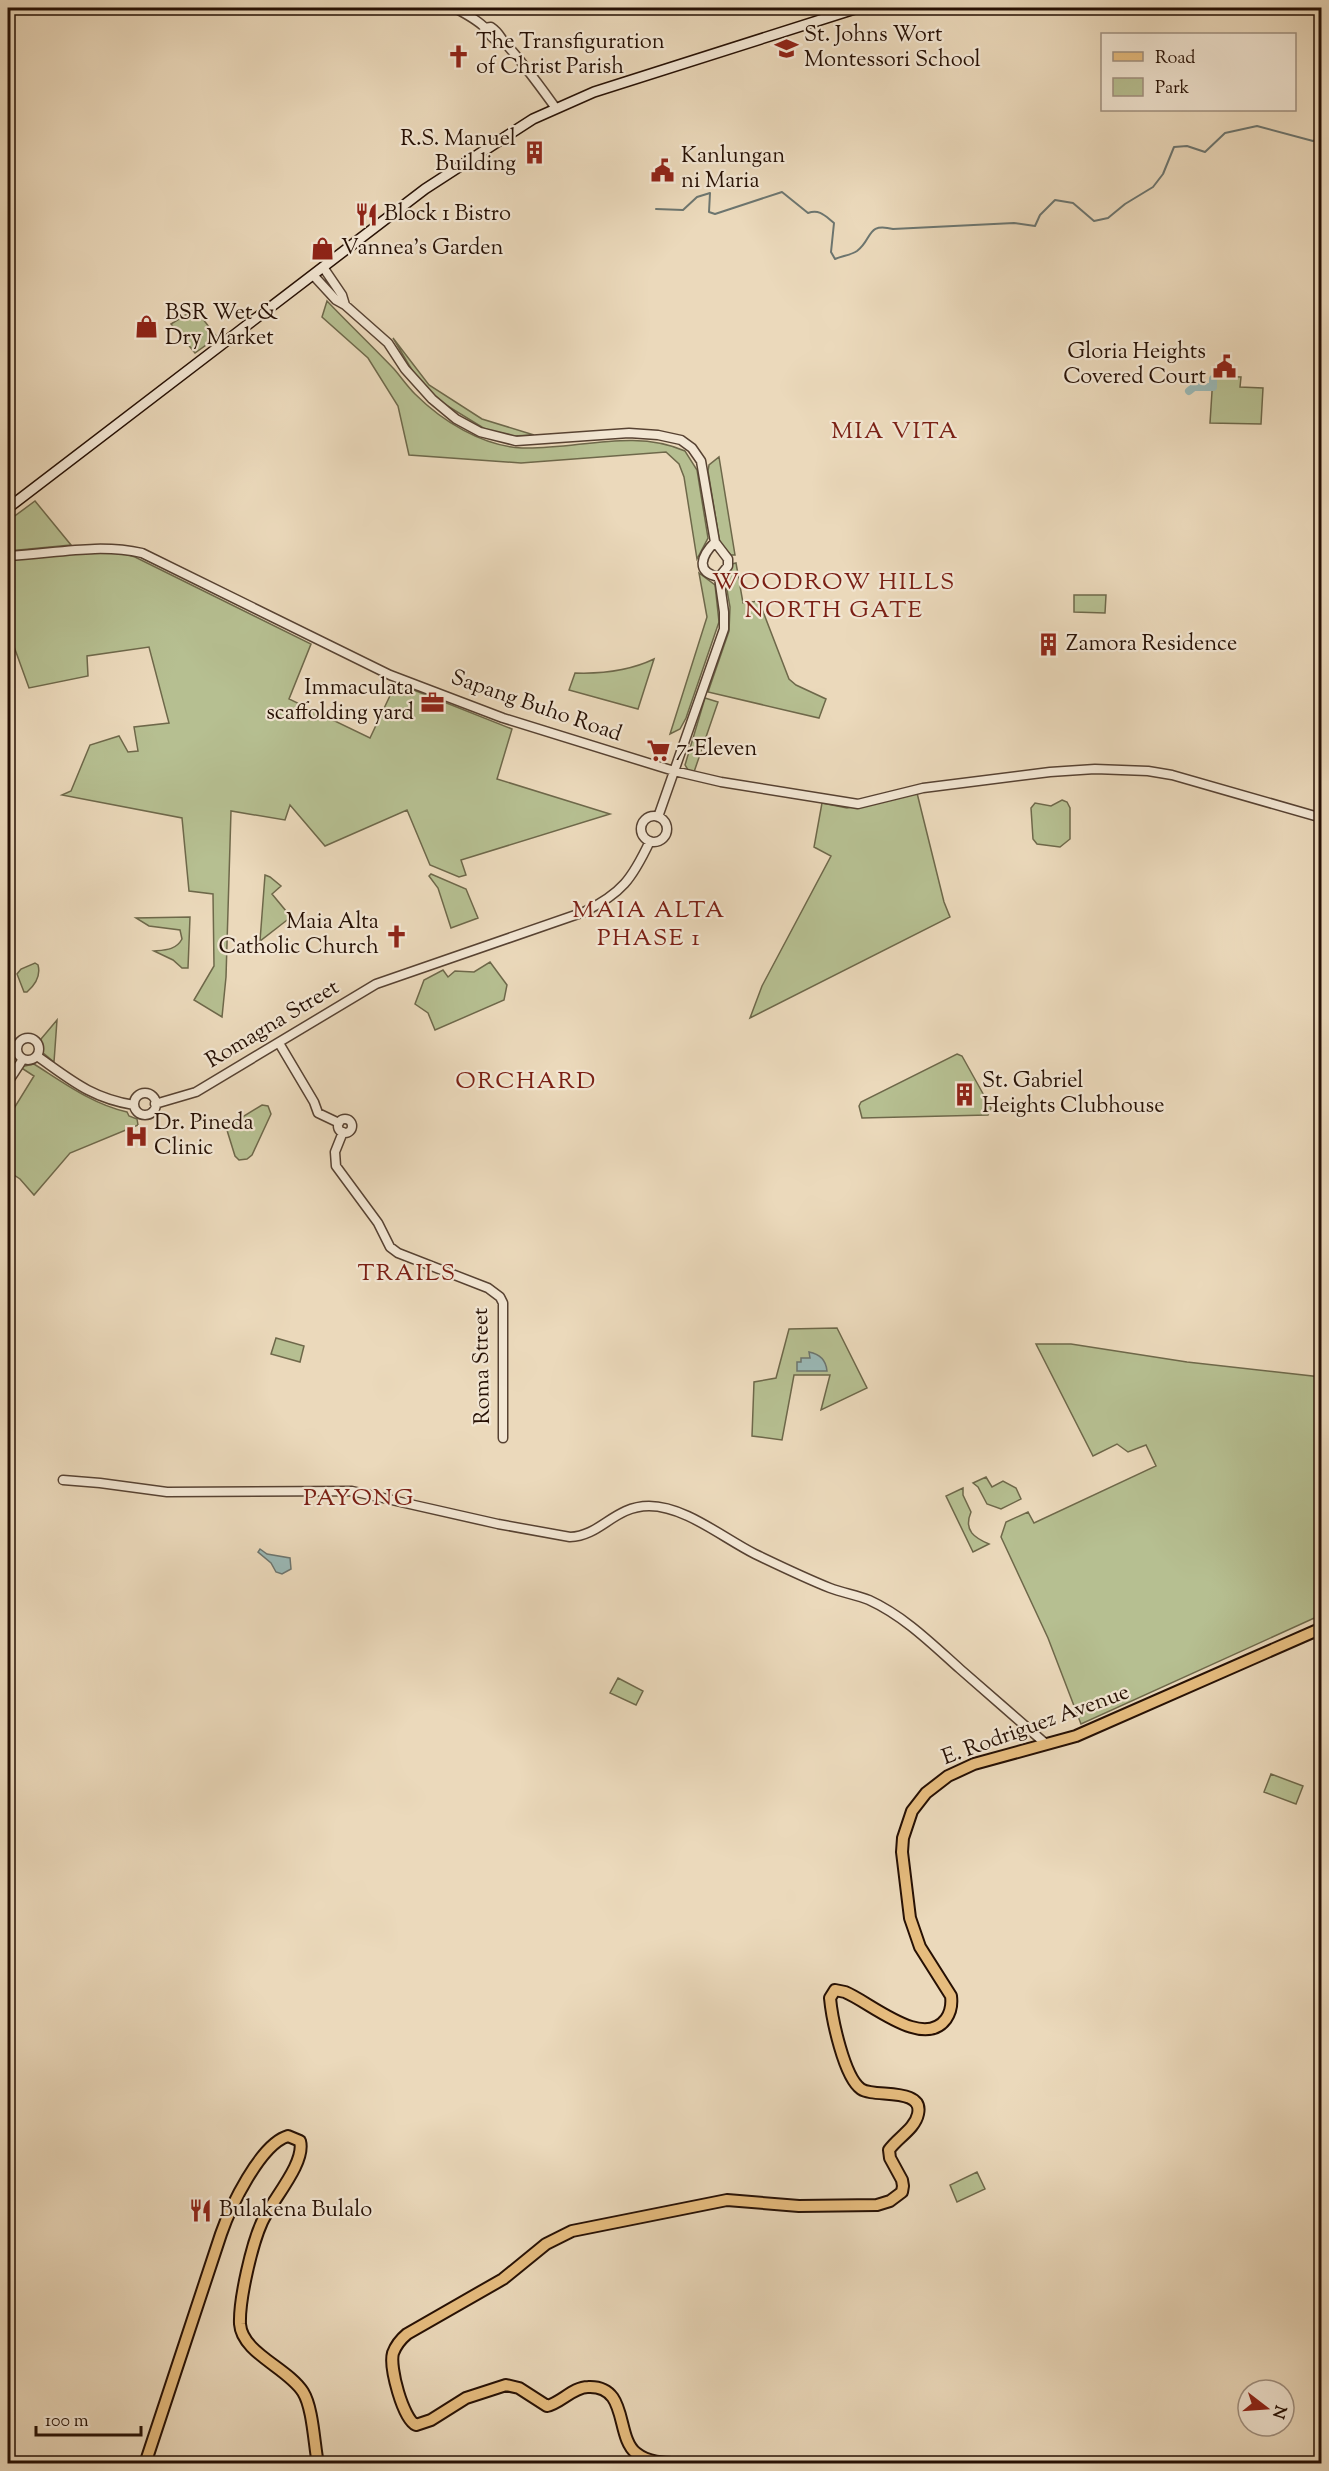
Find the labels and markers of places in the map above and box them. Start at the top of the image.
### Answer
place label: St. Johns Wort Montessori School [804,20,981,77]
place label: The Transfiguration of Christ Parish [476,27,665,84]
school or university icon: St. Johns Wort Montessori School [773,36,799,62]
church icon: The Transfiguration of Christ Parish [445,43,471,69]
place label: R.S. Manuel Building [400,124,516,181]
building icon: R.S. Manuel Building [521,140,547,166]
place label: Kanlungan ni Maria [681,141,785,198]
public building icon: Kanlungan ni Maria [650,157,676,183]
place label: Block 1 Bistro [384,199,511,231]
restaurant icon: Block 1 Bistro [353,202,379,228]
place label: Vannea's Garden [341,233,504,265]
shop icon: Vannea's Garden [310,236,336,262]
place label: BSR Wet & Dry Market [165,298,278,355]
shop icon: BSR Wet & Dry Market [134,314,160,340]
place label: Gloria Heights Covered Court [1063,337,1206,394]
public building icon: Gloria Heights Covered Court [1211,353,1237,379]
place label: Zamora Residence [1066,629,1237,661]
building icon: Zamora Residence [1035,632,1061,658]
place label: Immaculata scaffolding yard [266,673,414,730]
office icon: Immaculata scaffolding yard [419,689,445,715]
place label: 7-Eleven [676,734,757,766]
supermarket icon: 7-Eleven [645,737,671,763]
place label: Maia Alta Catholic Church [218,907,379,964]
church icon: Maia Alta Catholic Church [384,923,410,949]
place label: St. Gabriel Heights Clubhouse [982,1066,1164,1123]
building icon: St. Gabriel Heights Clubhouse [951,1082,977,1108]
place label: Dr. Pineda Clinic [154,1108,254,1165]
hospital icon: Dr. Pineda Clinic [123,1124,149,1150]
place label: Bulakena Bulalo [219,2195,372,2227]
restaurant icon: Bulakena Bulalo [188,2198,214,2224]

